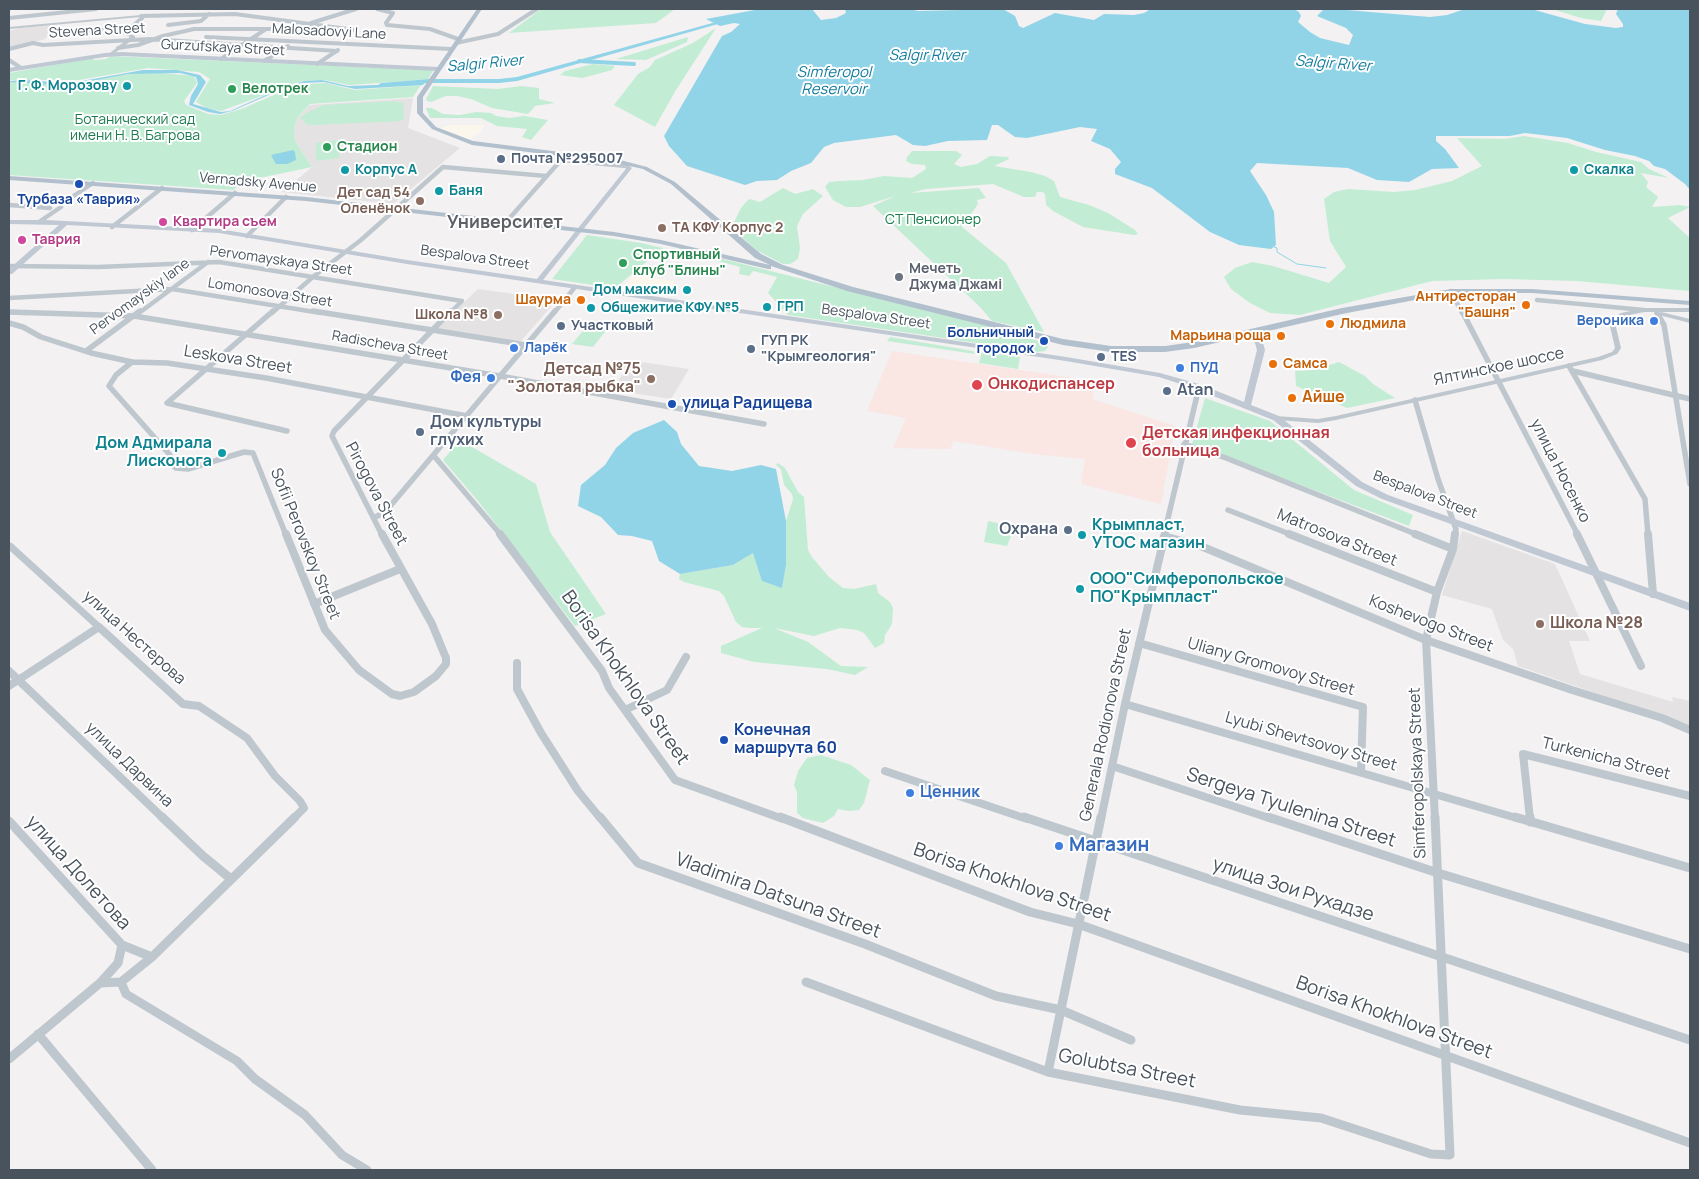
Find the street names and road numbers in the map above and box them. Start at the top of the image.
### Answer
street label: Stevena Street [48,20,146,42]
street label: Malosadovyi Lane [271,21,387,43]
street label: Gurzufskaya Street [160,36,286,60]
street label: Vernadsky Avenue [199,170,317,196]
street label: Bespalova Street [419,242,531,274]
street label: Pervomayskaya Street [209,243,353,279]
street label: Pervomayskiy lane [87,255,193,339]
street label: Lomonosova Street [207,275,333,311]
street label: Bespalova Street [820,301,932,333]
street label: Radischeva Street [331,327,449,365]
street label: Leskova Street [182,342,294,378]
street label: Ялтинское шоссе [1432,344,1566,390]
street label: улица Носенко [1526,416,1594,526]
street label: Pirogova Street [341,439,411,549]
street label: Sofii Perovskoy Street [266,466,344,622]
street label: Bespalova Street [1371,467,1479,523]
street label: Matrosova Street [1274,505,1400,571]
street label: Borisa Khokhlova Street [556,586,694,770]
street label: улица Нестерова [79,587,189,689]
street label: Koshevogo Street [1366,591,1496,657]
street label: Generala Rodionova Street [1076,627,1136,823]
street label: Uliany Gromovoy Street [1185,634,1357,700]
street label: Simferopolskaya Street [1405,687,1431,859]
street label: Lyubi Shevtsovoy Street [1223,708,1399,776]
street label: улица Дарвина [81,718,177,812]
street label: Turkenicha Street [1540,734,1672,784]
street label: Sergeya Tyulenina Street [1183,763,1399,853]
street label: улица Долетова [21,811,135,935]
street label: Borisa Khokhlova Street [910,838,1114,928]
street label: Vladimira Datsuna Street [672,848,884,944]
street label: улица Зои Рухадзе [1209,853,1377,927]
street label: Borisa Khokhlova Street [1293,972,1495,1064]
street label: Golubtsa Street [1056,1045,1198,1093]

